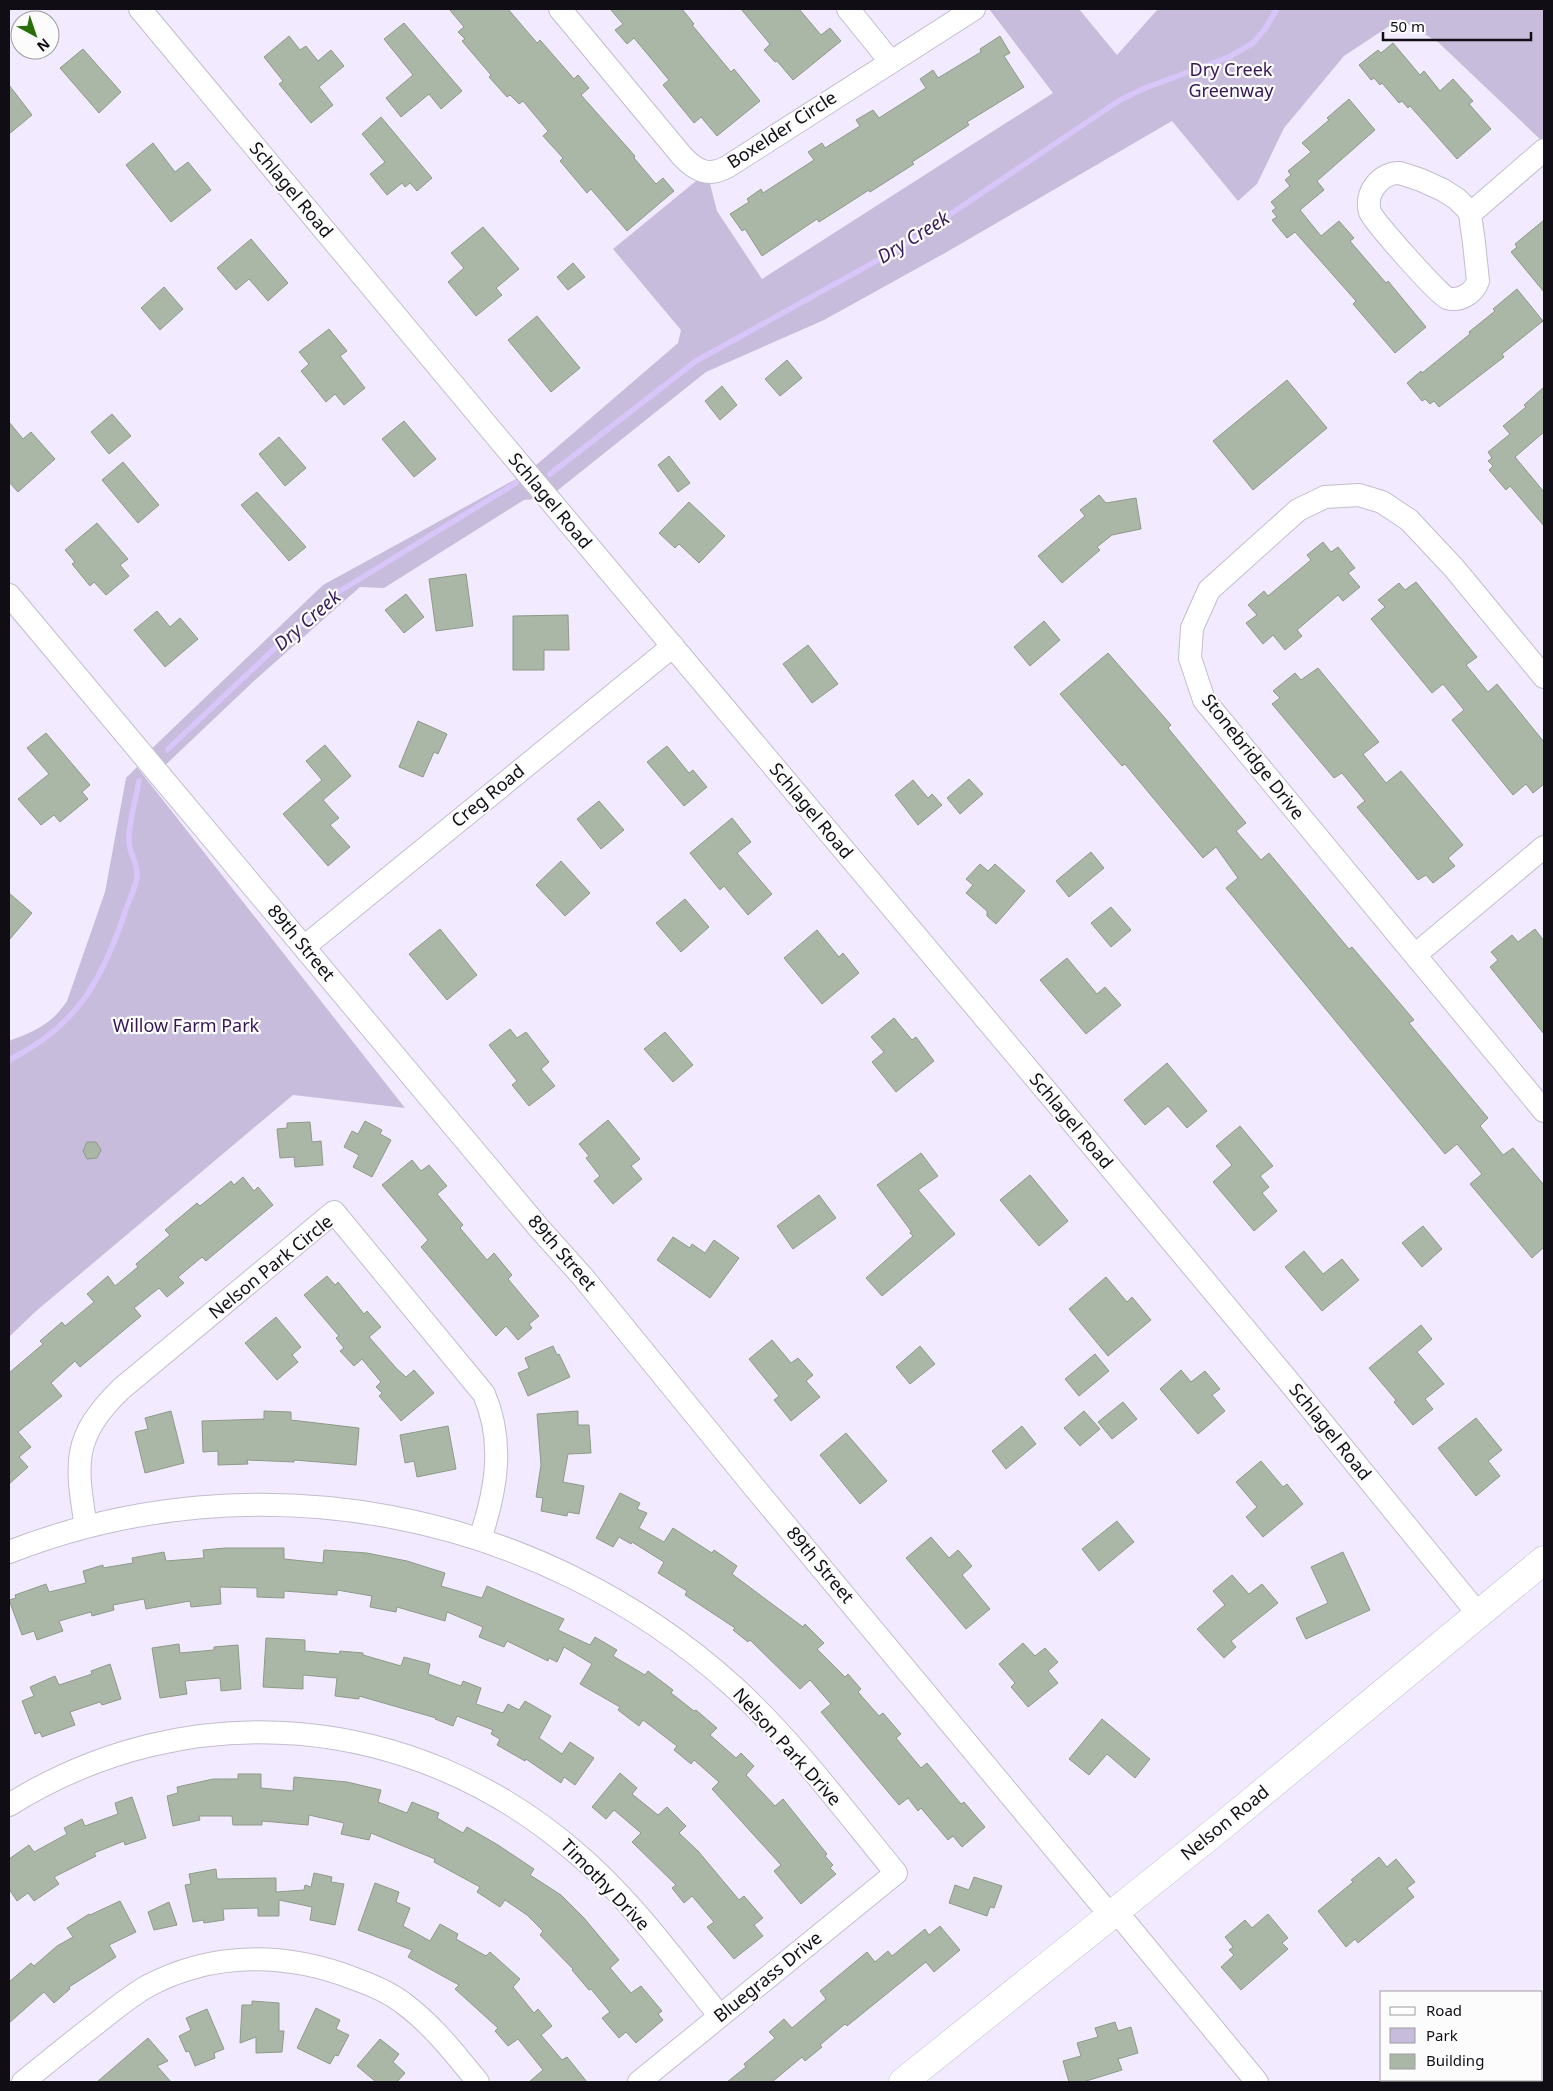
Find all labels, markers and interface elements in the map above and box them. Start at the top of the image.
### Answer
north arrow [10,10,60,60]
scale bar [1383,10,1530,42]
text: 50 m [1390,16,1425,36]
text: N [33,34,54,56]
park label: Dry Creek Greenway [1188,57,1274,102]
street label: Boxelder Circle [722,85,841,174]
street label: Schlagel Road [245,136,339,242]
water label: Dry Creek [872,204,955,269]
street label: Schlagel Road [504,447,598,553]
water label: Dry Creek [268,583,346,656]
street label: Stonebridge Drive [1197,689,1310,824]
street label: Schlagel Road [765,757,859,863]
street label: Creg Road [446,758,529,832]
street label: 89th Street [263,899,341,986]
park label: Willow Farm Park [113,1013,260,1037]
street label: Schlagel Road [1025,1067,1119,1173]
street label: Nelson Park Circle [203,1209,337,1324]
street label: 89th Street [523,1209,603,1296]
street label: Schlagel Road [1284,1378,1377,1485]
street label: 89th Street [782,1521,860,1608]
street label: Nelson Park Drive [728,1682,847,1810]
street label: Nelson Road [1175,1779,1274,1865]
street label: Timothy Drive [556,1833,655,1935]
street label: Bluegrass Drive [708,1925,826,2027]
legend [1380,1991,1543,2081]
text: Road [1426,2000,1462,2020]
text: Park [1426,2025,1458,2045]
text: Building [1426,2050,1484,2070]

